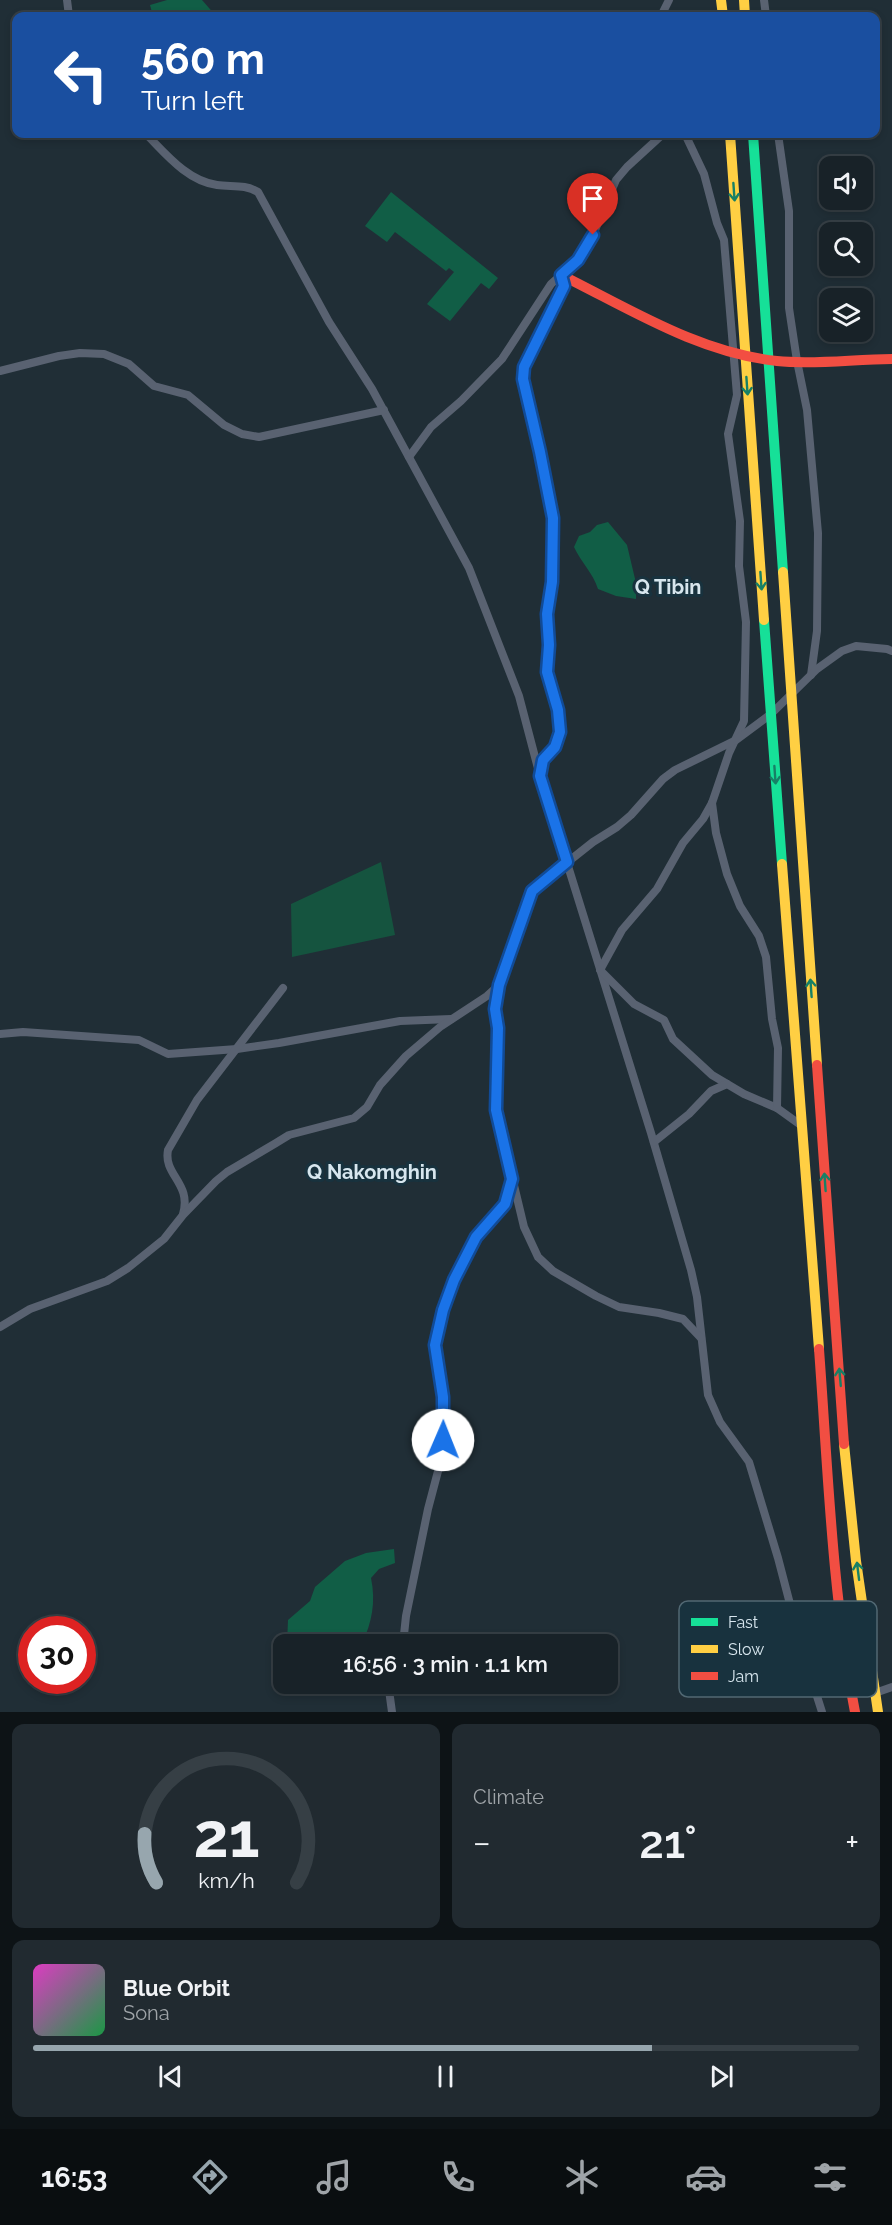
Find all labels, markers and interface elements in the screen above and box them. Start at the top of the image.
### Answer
text: 560 m [141,35,265,84]
icon: left [42,36,120,114]
text: Turn left [141,85,244,116]
map controls [819,156,873,342]
button: sound [819,156,873,210]
pin [567,173,618,235]
one-way arrow [729,181,740,201]
icon: arrive [576,182,609,215]
button: search [819,222,873,276]
button: layers [819,288,873,342]
one-way arrow [742,376,753,396]
one-way arrow [756,570,767,590]
district label: Q Tibin [635,575,701,599]
one-way arrow [770,765,781,785]
one-way arrow [805,978,816,998]
district label: Q Nakomghin [307,1160,437,1184]
one-way arrow [820,1173,831,1193]
one-way arrow [834,1367,845,1387]
position arrow [411,1408,475,1472]
one-way arrow [852,1562,863,1581]
legend [679,1601,877,1697]
text: Fast [728,1613,759,1632]
speed limit sign: 30 [18,1616,96,1694]
text: Slow [728,1640,764,1659]
text: 16:56 · 3 min · 1.1 km [343,1651,548,1677]
text: Jam [728,1667,759,1686]
text: Climate [473,1785,544,1809]
text: 21 [193,1798,259,1872]
text: 21° [639,1816,697,1869]
text: − [473,1823,491,1862]
text: + [845,1823,859,1862]
text: km/h [198,1868,254,1893]
text: Blue Orbit [123,1975,230,2001]
text: Sona [123,2001,170,2025]
icon: previous [154,2060,187,2093]
icon: pause [429,2060,462,2093]
icon: next [705,2060,738,2093]
icon: directions [189,2156,231,2198]
icon: music [313,2156,355,2198]
icon: phone [437,2156,479,2198]
icon: climate [561,2156,603,2198]
icon: car [685,2156,727,2198]
icon: filters [809,2156,851,2198]
text: 16:53 [41,2162,107,2193]

